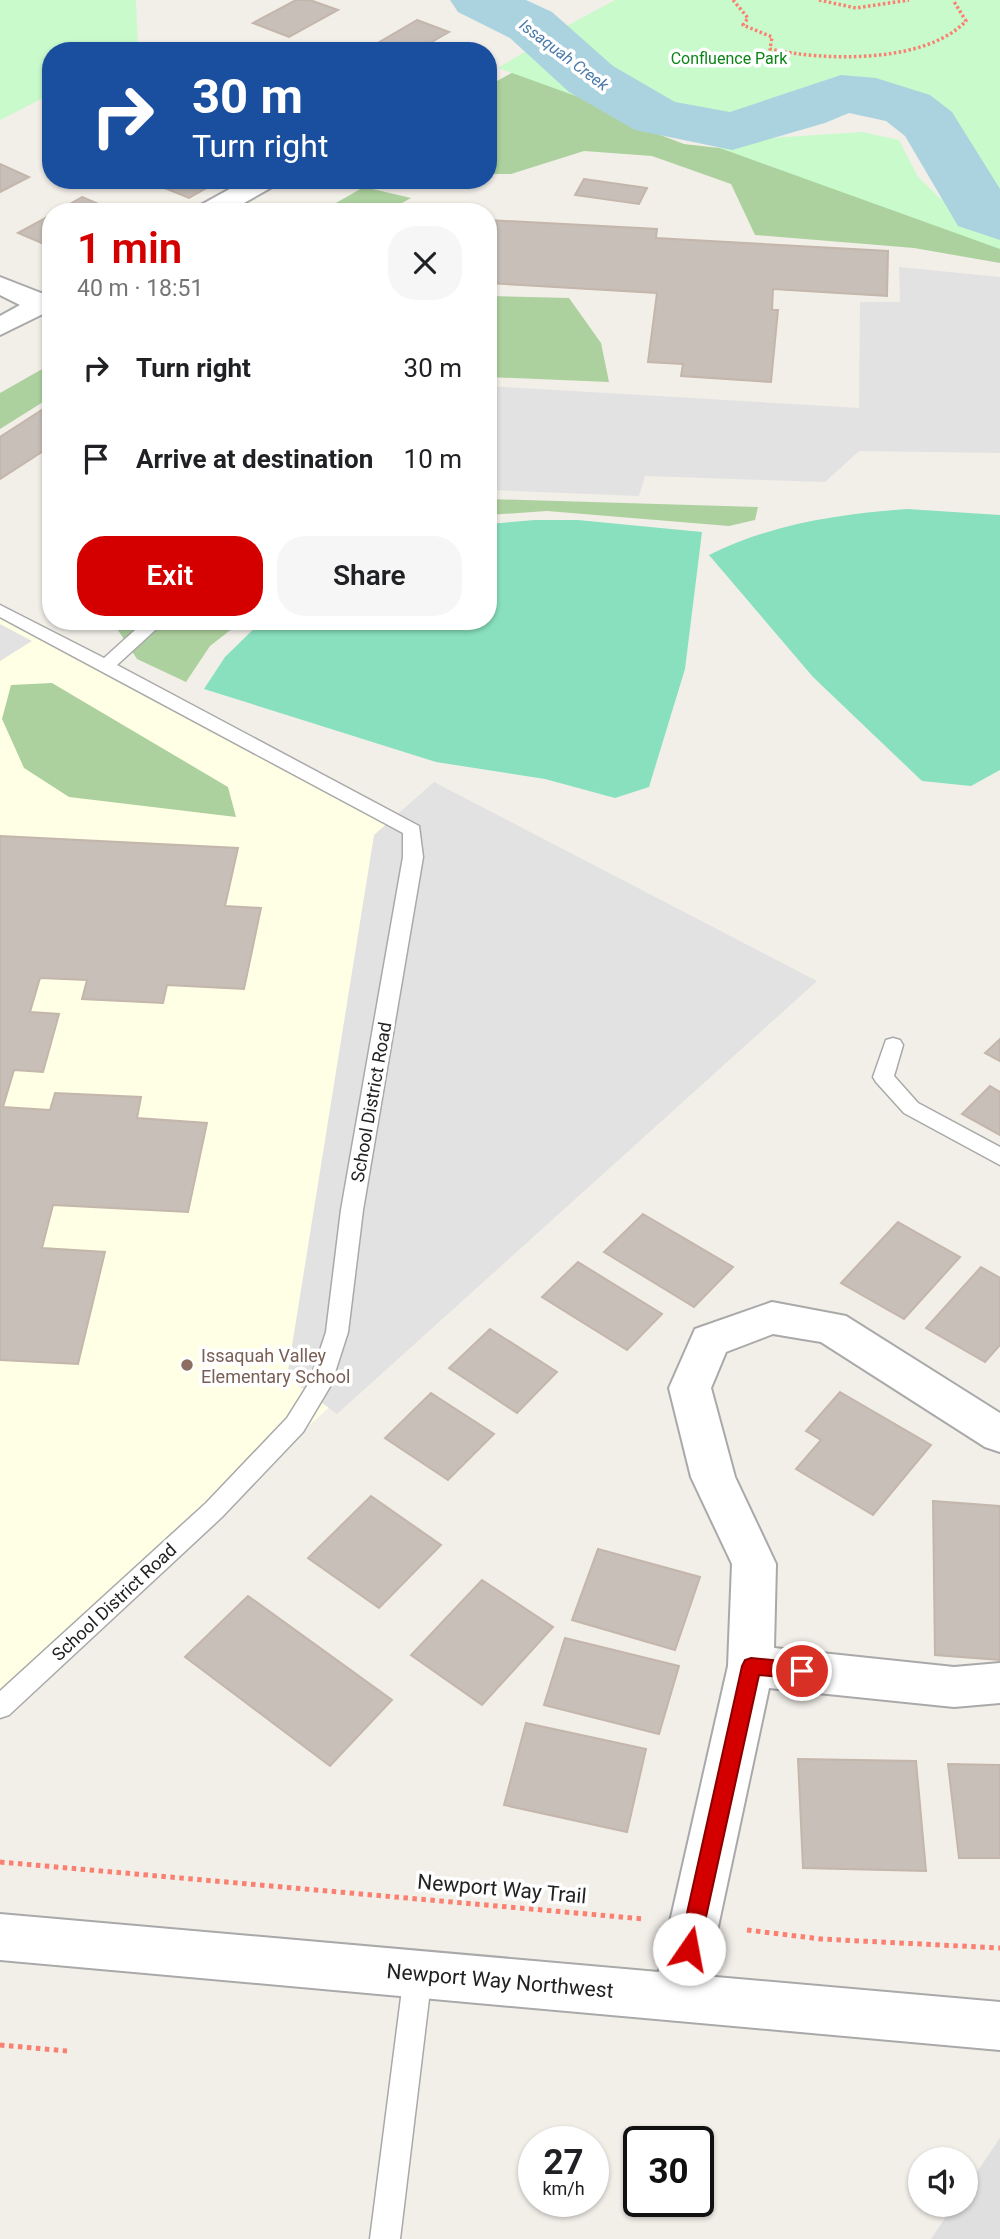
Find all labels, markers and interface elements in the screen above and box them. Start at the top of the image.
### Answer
water label: Issaquah Creek [516,15,613,95]
park label: Confluence Park [671,49,788,68]
text: 30 m [192,68,303,125]
icon: right [77,70,168,161]
text: Turn right [192,127,328,165]
text: 1 min [77,224,182,273]
button: close [388,226,462,300]
text: 40 m · 18:51 [77,275,203,302]
icon: right [77,349,115,387]
text: Turn right [136,353,251,383]
text: 30 m [404,353,462,383]
icon: arrive [77,440,115,478]
text: Arrive at destination [136,444,373,474]
text: 10 m [404,444,462,474]
button: Exit [77,536,263,616]
button: Share [277,536,462,616]
street label: School District Road [347,1020,395,1184]
place label: Issaquah Valley Elementary School [201,1345,350,1387]
marker: Issaquah Valley Elementary School [179,1357,195,1373]
street label: School District Road [47,1539,181,1665]
pin [772,1641,832,1701]
icon: arrive [783,1652,821,1690]
street label: Newport Way Trail [416,1870,588,1908]
position arrow [652,1912,726,1986]
street label: Newport Way Northwest [386,1959,615,2003]
speed limit sign: 30 [623,2126,714,2217]
text: 27 [543,2142,584,2183]
map controls [908,2147,978,2217]
button: sound [908,2147,978,2217]
text: km/h [542,2178,585,2199]

